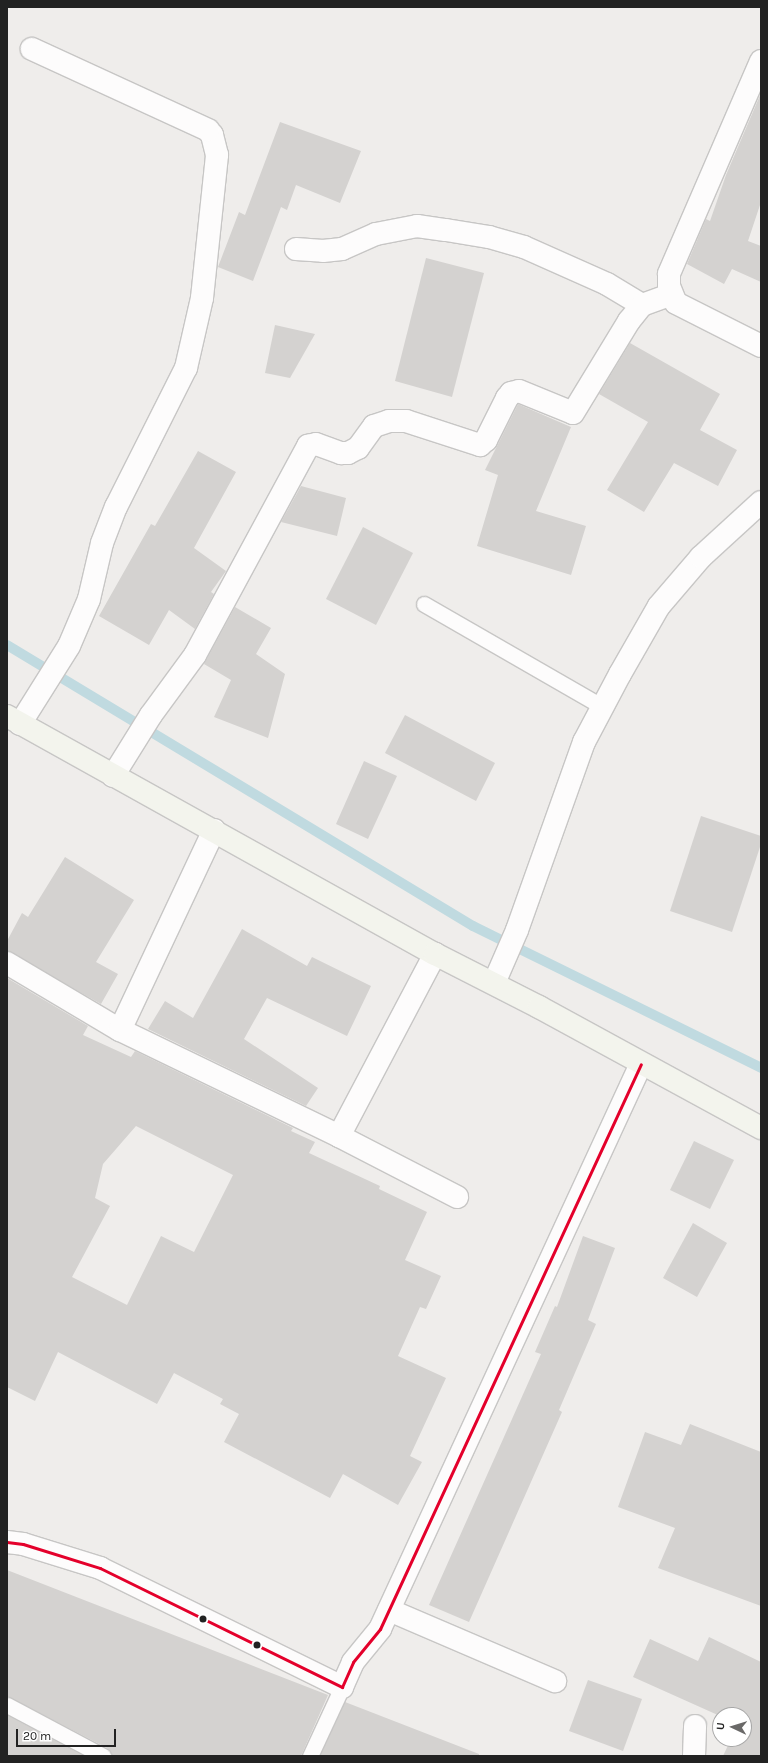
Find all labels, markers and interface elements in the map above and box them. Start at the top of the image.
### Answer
unlabelled marker [198,1614,208,1624]
unlabelled marker [252,1640,262,1650]
north arrow [712,1707,752,1747]
scale bar [18,1721,118,1747]
text: U [714,1722,727,1730]
text: 20 m [23,1729,51,1743]

